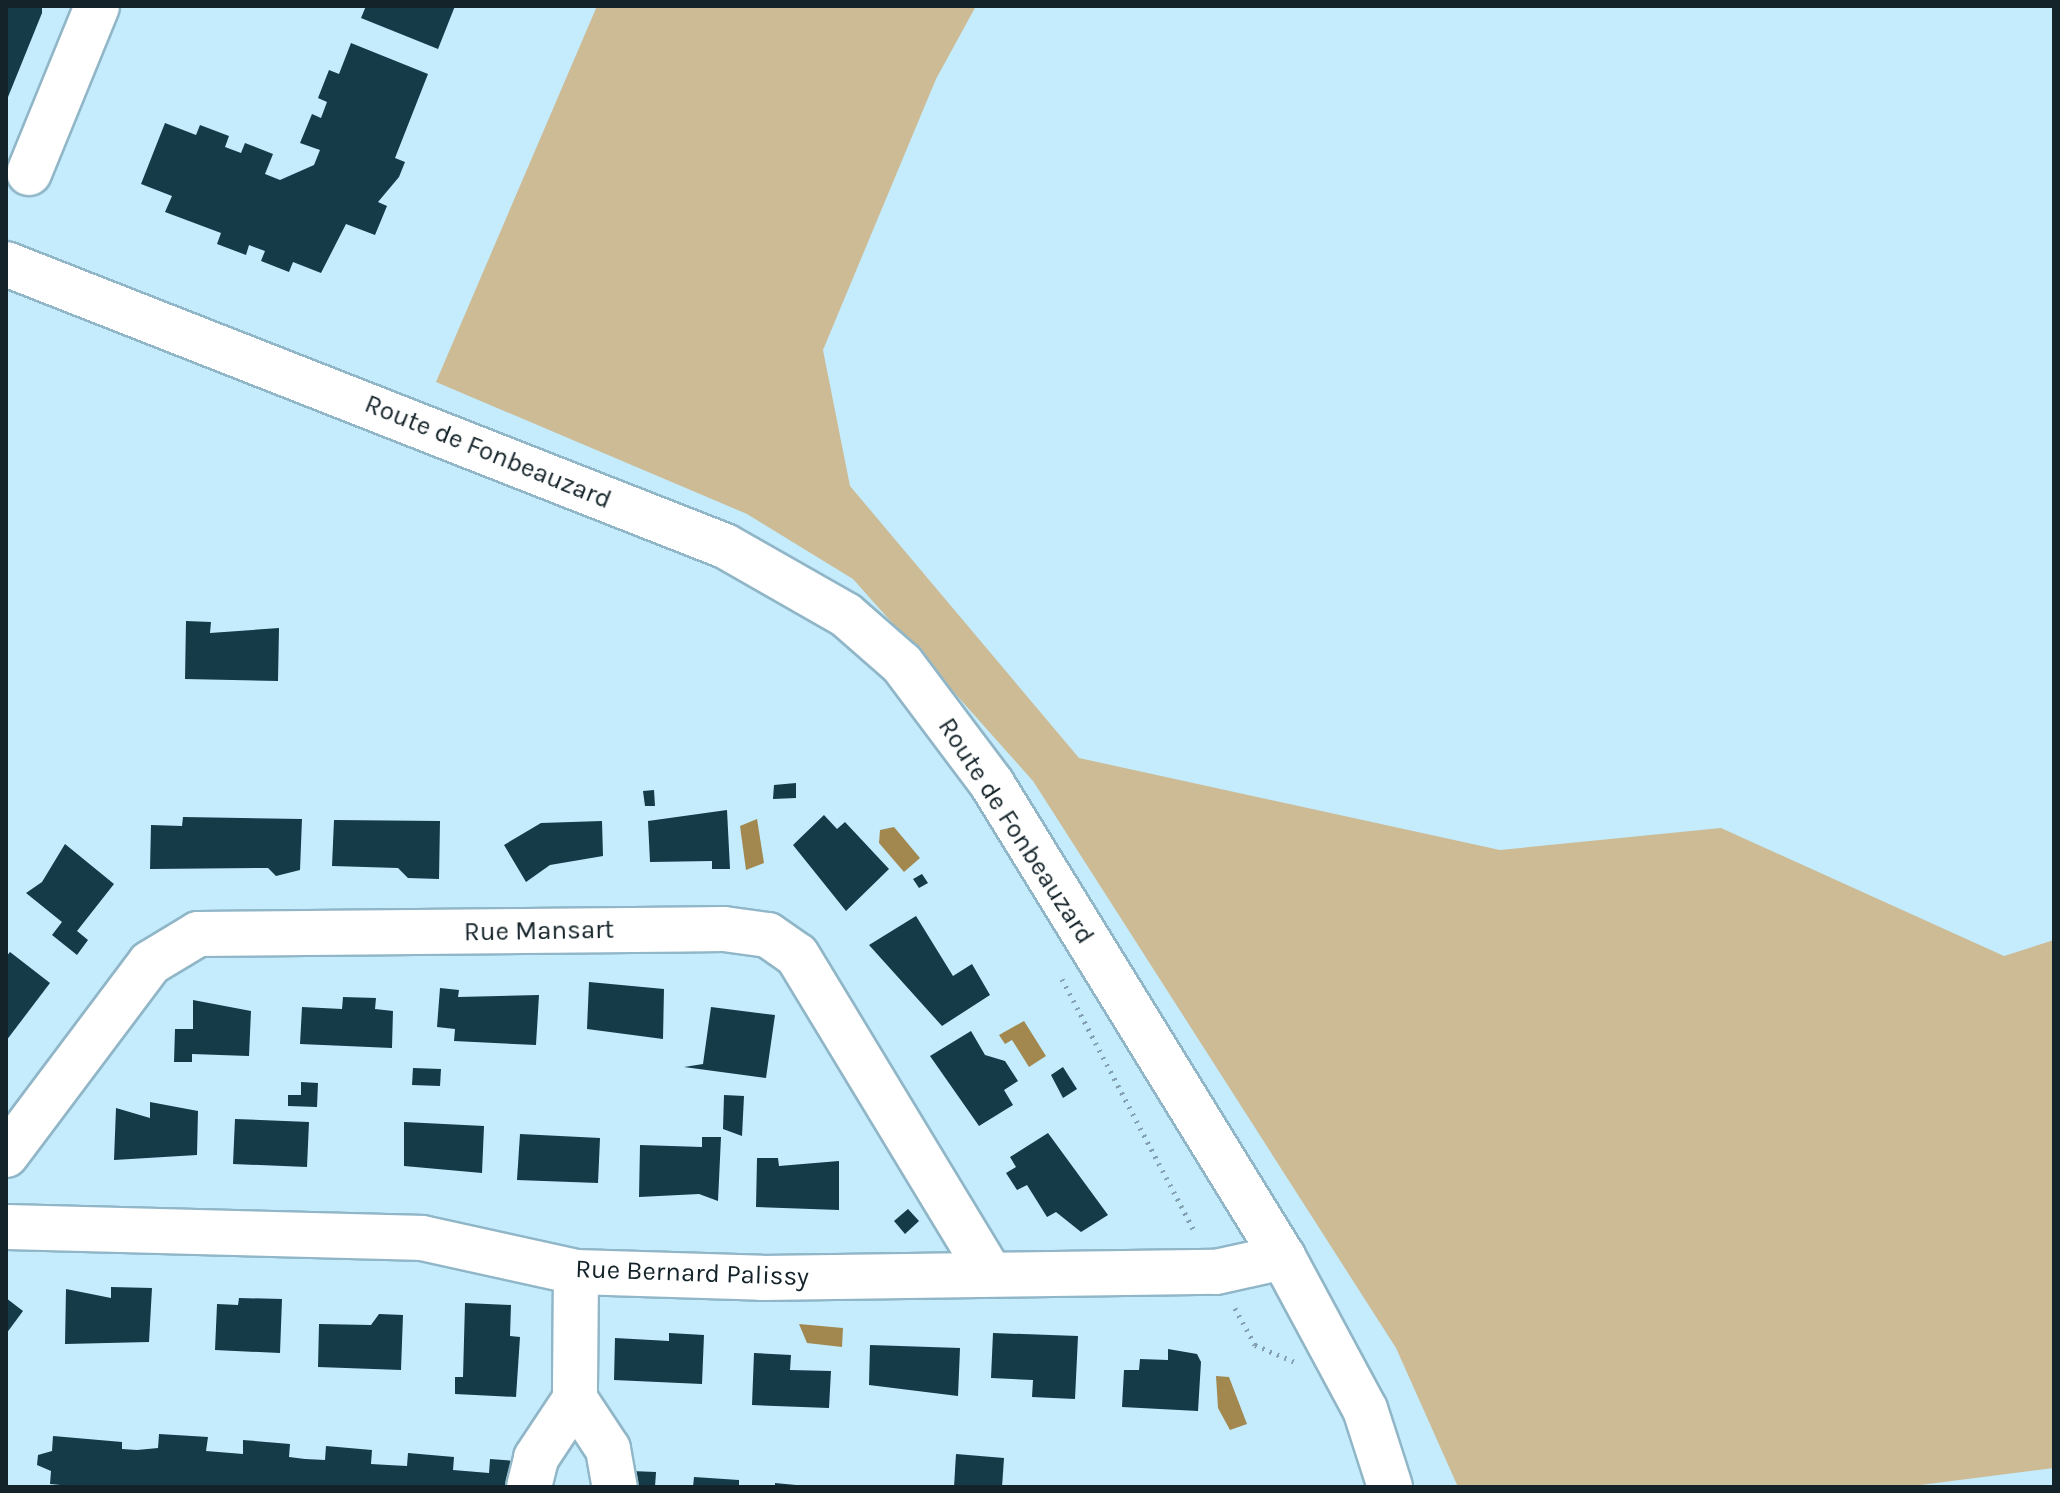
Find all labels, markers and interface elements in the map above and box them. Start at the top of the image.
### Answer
street label: Route de Fonbeauzard [360,388,616,516]
street label: Route de Fonbeauzard [931,712,1101,950]
street label: Rue Mansart [464,914,614,948]
street label: Rue Bernard Palissy [575,1253,809,1293]

